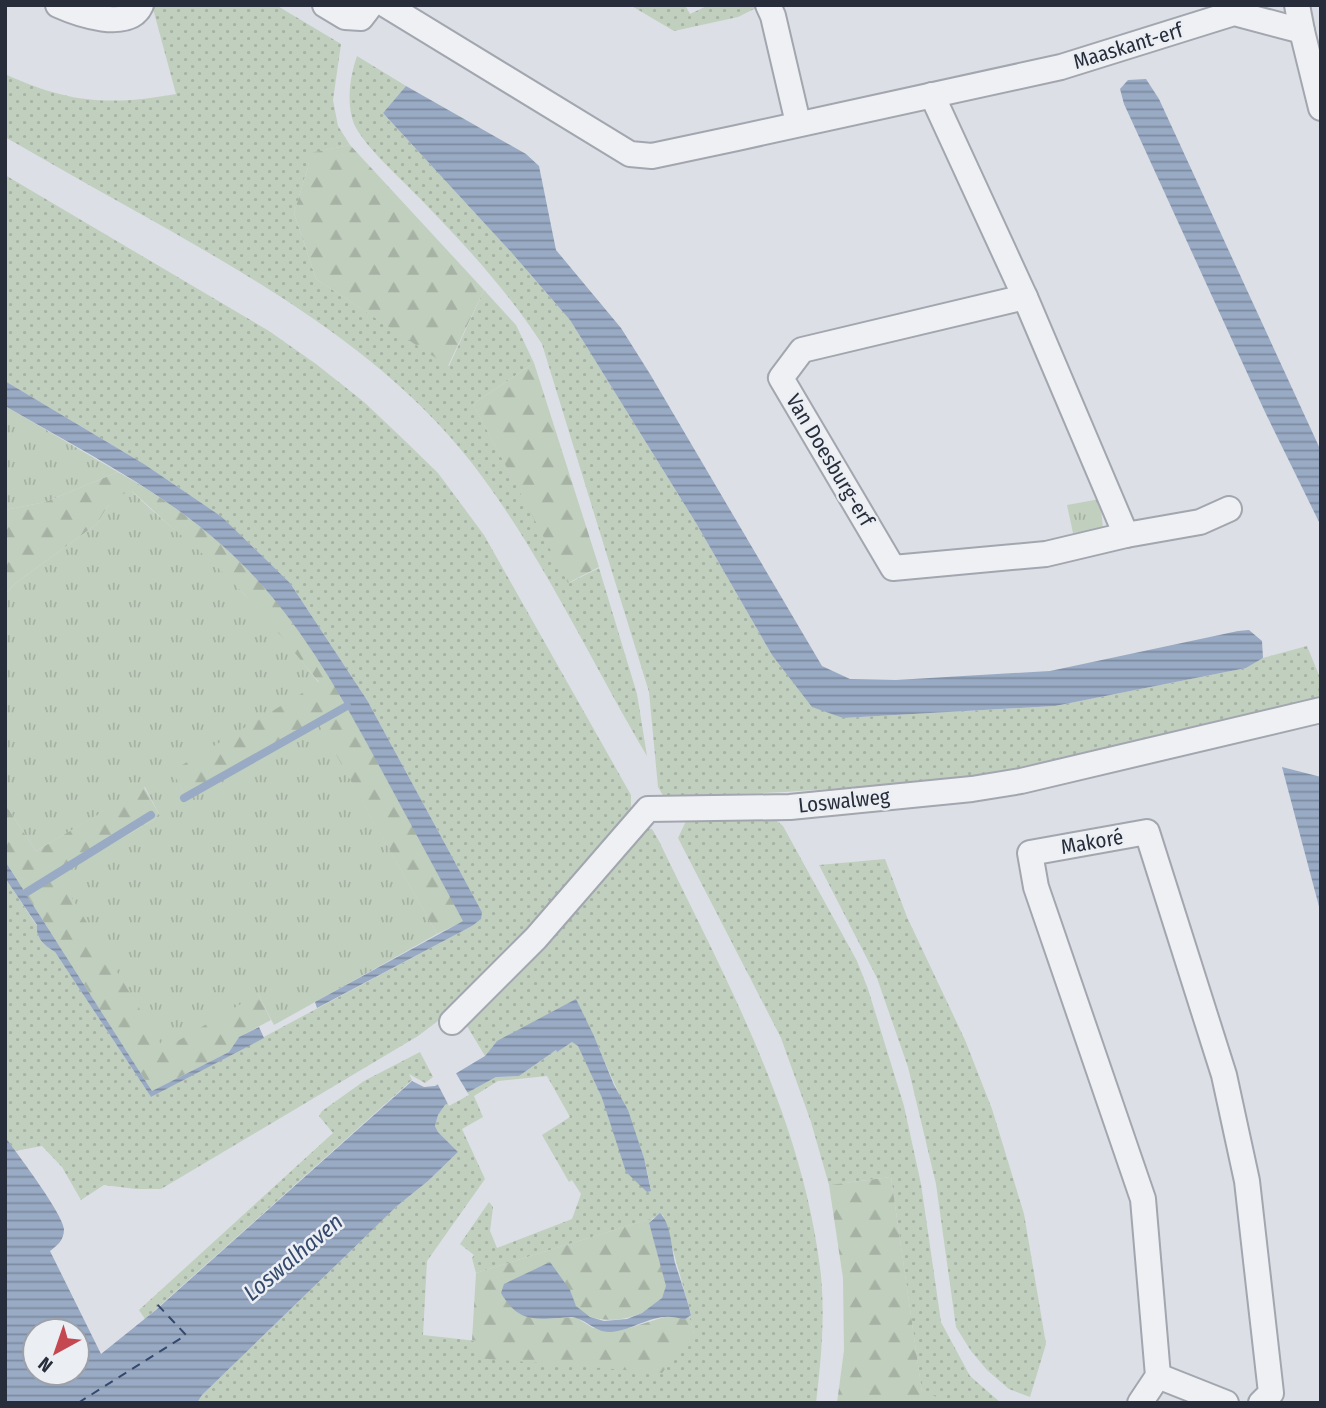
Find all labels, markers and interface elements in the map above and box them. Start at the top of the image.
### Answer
street label: Maaskant-erf [1070,17,1187,75]
street label: Van Doesburg-erf [780,389,880,532]
street label: Loswalweg [797,783,891,819]
street label: Makoré [1059,824,1125,860]
water label: Loswalhaven [238,1207,348,1307]
north arrow [21,1317,91,1387]
text: N [34,1352,57,1377]

